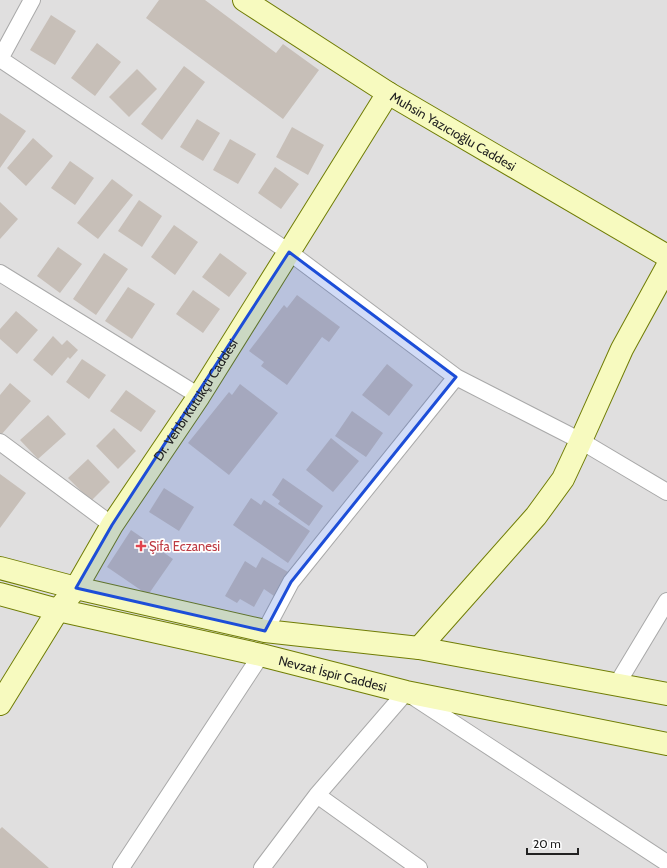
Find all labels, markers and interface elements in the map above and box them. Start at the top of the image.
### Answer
street label: Muhsin Yazıcıoğlu Caddesi [388,88,519,174]
street label: Dr. Vehbi Kütükçü Caddesi [150,336,241,464]
place label: Şifa Eczanesi [149,538,220,554]
marker: Şifa Eczanesi [136,541,146,551]
street label: Nevzat İspir Caddesi [277,652,388,695]
scale bar [527,830,578,856]
text: 20 m [533,836,561,851]

